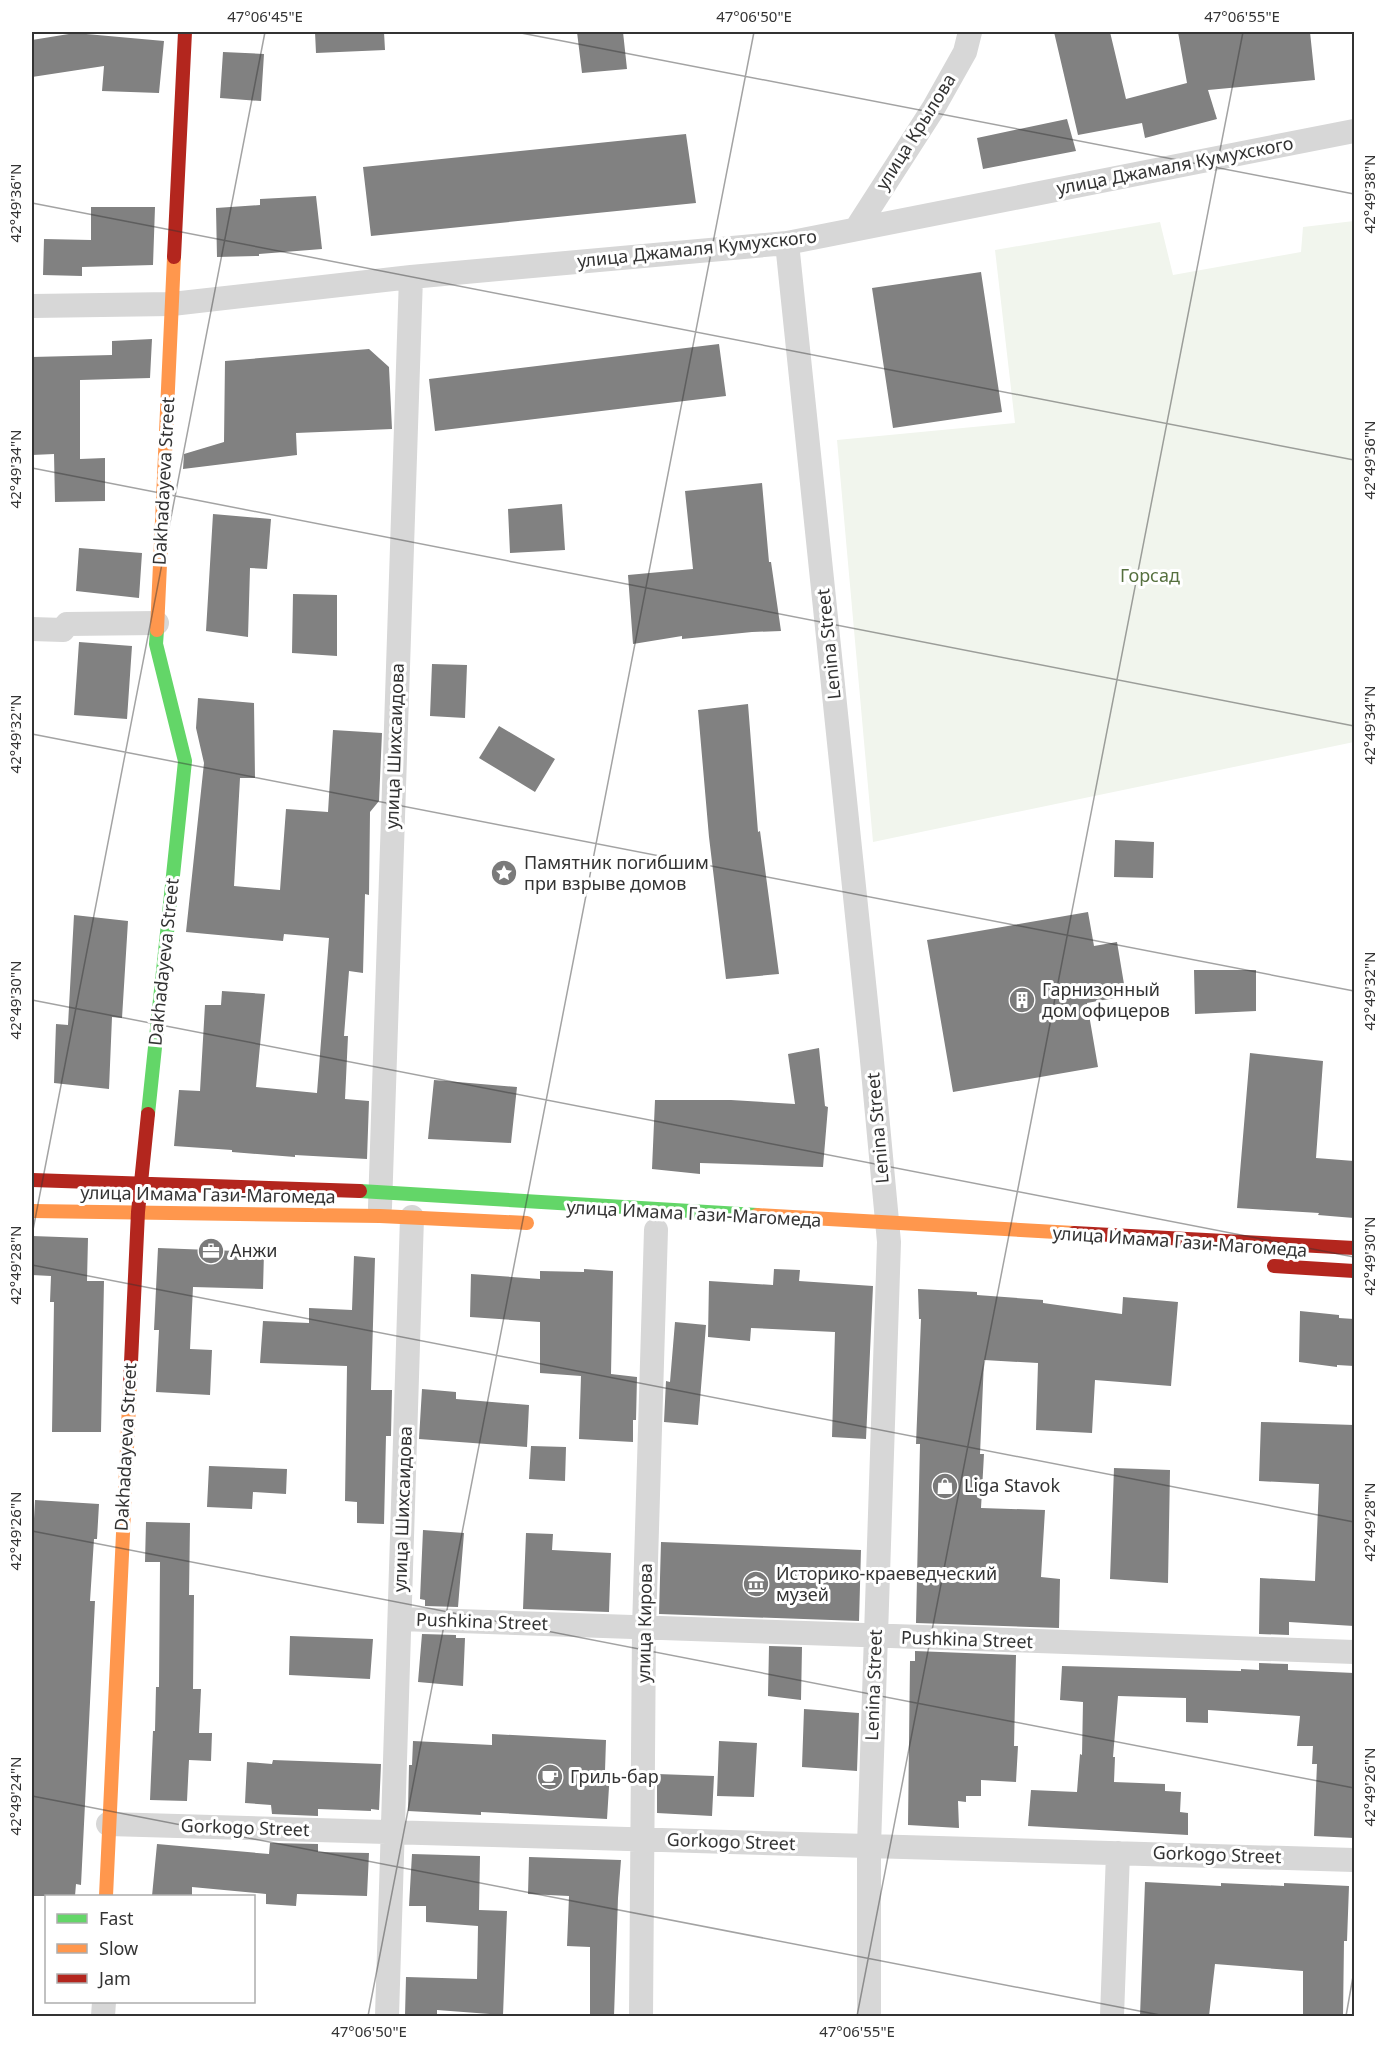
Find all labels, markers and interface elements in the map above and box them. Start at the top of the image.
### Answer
text: 47°06'45"E [227,6,303,26]
text: 47°06'50"E [716,6,792,26]
text: 47°06'55"E [1204,6,1280,26]
street label: улица Крылова [870,69,961,194]
street label: улица Джамаля Кумухского [1054,130,1295,200]
text: 42°49'38"N [1359,155,1379,233]
text: 42°49'36"N [5,164,25,242]
street label: улица Джамаля Кумухского [576,223,818,273]
street label: Dakhadayeva Street [147,396,179,566]
text: 42°49'36"N [1359,421,1379,499]
text: 42°49'34"N [5,430,25,508]
park label: Горсад [1120,563,1180,587]
street label: Lenina Street [810,587,846,701]
street label: улица Шихсаидова [379,662,409,829]
text: 42°49'34"N [1359,686,1379,764]
text: 42°49'32"N [5,695,25,773]
place label: Памятник погибшим при взрыве домов [524,850,709,895]
place icon: Памятник погибшим при взрыве домов [489,858,519,888]
street label: Dakhadayeva Street [142,876,184,1047]
text: 42°49'32"N [1359,952,1379,1030]
text: 42°49'30"N [5,961,25,1039]
place label: Гарнизонный дом офицеров [1042,977,1170,1022]
building icon: Гарнизонный дом офицеров [1007,985,1037,1015]
street label: Lenina Street [860,1071,894,1185]
street label: улица Имама Гази-Магомеда [80,1180,336,1208]
street label: улица Имама Гази-Магомеда [566,1194,822,1232]
text: 42°49'30"N [1359,1217,1379,1295]
street label: улица Имама Гази-Магомеда [1052,1220,1308,1262]
text: 42°49'28"N [5,1226,25,1304]
office icon: Анжи [196,1236,226,1266]
place label: Анжи [230,1238,277,1262]
street label: Dakhadayeva Street [109,1362,141,1532]
street label: улица Шихсаидова [387,1425,417,1592]
shop icon: Liga Stavok [930,1471,960,1501]
place label: Liga Stavok [964,1473,1060,1497]
text: 42°49'28"N [1359,1483,1379,1561]
text: 42°49'26"N [5,1492,25,1570]
place label: Историко-краеведческий музей [776,1561,997,1606]
street label: улица Кирова [631,1563,657,1683]
museum icon: Историко-краеведческий музей [741,1569,771,1599]
street label: Pushkina Street [416,1607,549,1635]
street label: Pushkina Street [901,1625,1034,1653]
street label: Lenina Street [859,1628,887,1741]
text: 42°49'26"N [1359,1748,1379,1826]
text: 42°49'24"N [5,1757,25,1835]
cafe icon: Гриль-бар [535,1762,565,1792]
place label: Гриль-бар [570,1764,659,1788]
street label: Gorkogo Street [180,1813,310,1841]
street label: Gorkogo Street [666,1827,796,1855]
street label: Gorkogo Street [1152,1840,1282,1868]
legend [45,1895,255,2003]
text: Fast [99,1906,134,1930]
text: Slow [99,1936,138,1960]
text: Jam [97,1966,131,1990]
text: 47°06'50"E [331,2021,407,2041]
text: 47°06'55"E [819,2021,895,2041]

